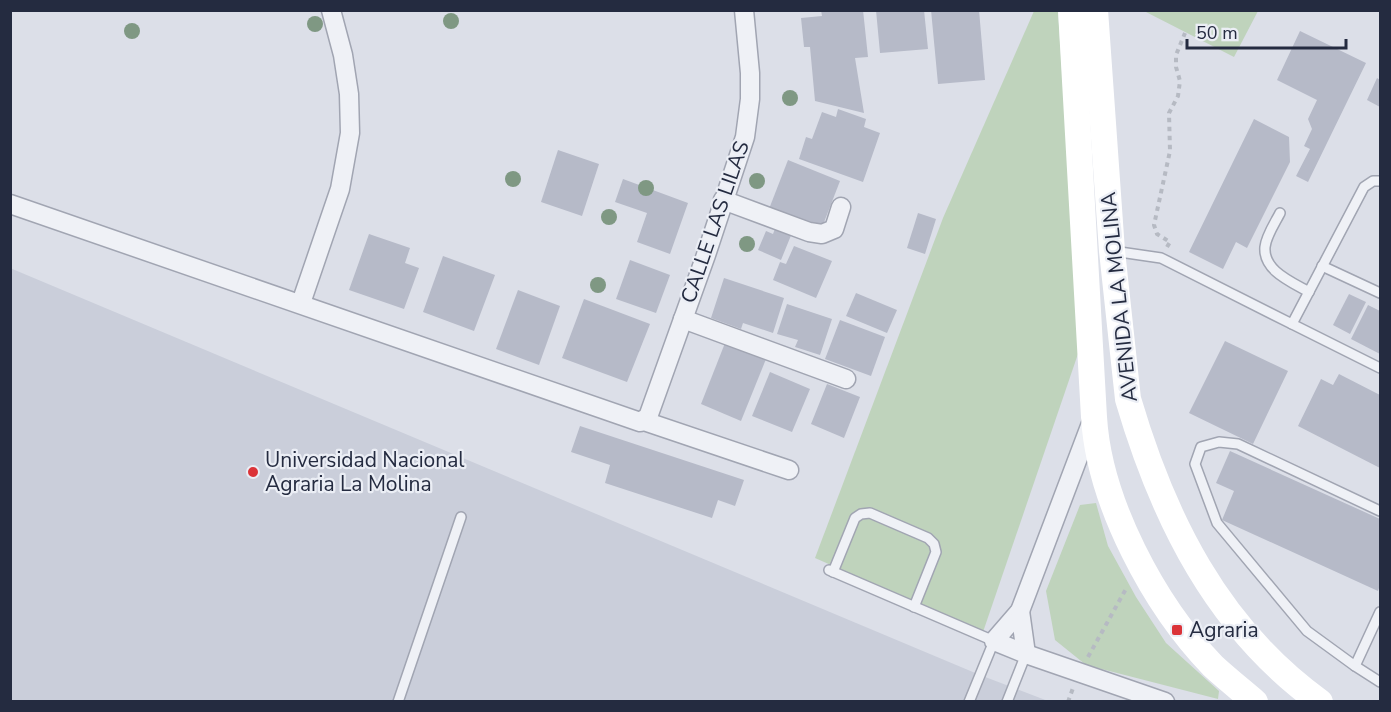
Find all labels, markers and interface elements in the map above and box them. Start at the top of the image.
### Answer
scale bar [1187,12,1346,50]
text: 50 m [1196,21,1238,45]
street label: CALLE LAS LILAS [674,137,756,307]
street label: AVENIDA LA MOLINA [1094,191,1144,403]
place label: Universidad Nacional Agraria La Molina [265,446,465,498]
marker: Universidad Nacional Agraria La Molina [246,465,260,479]
place label: Agraria [1189,616,1259,644]
marker: Agraria [1170,623,1184,637]

